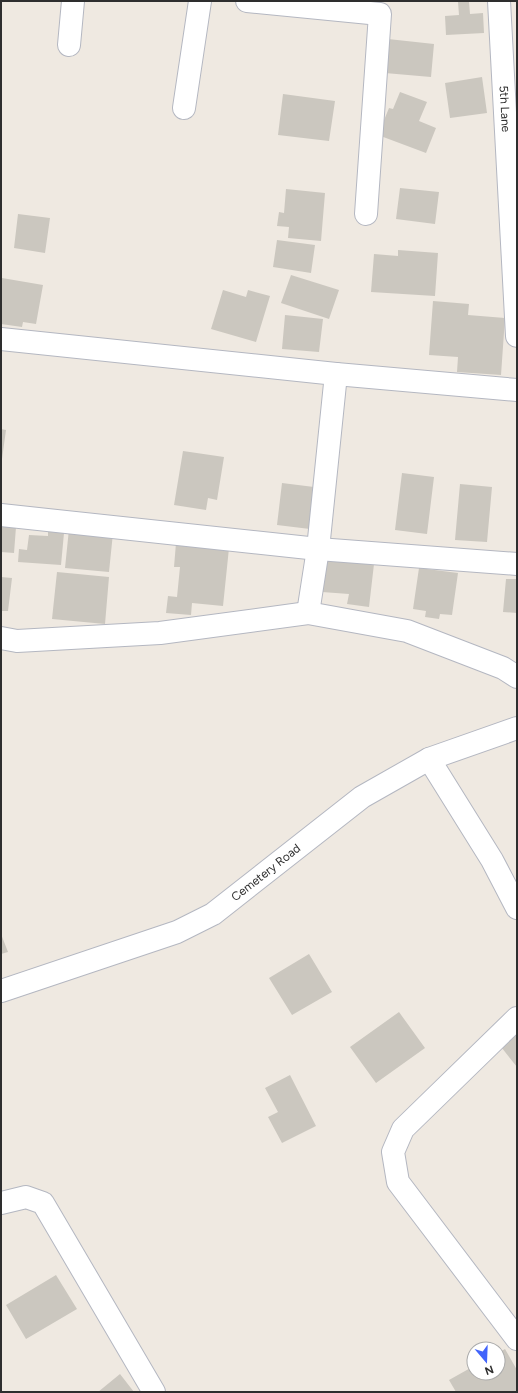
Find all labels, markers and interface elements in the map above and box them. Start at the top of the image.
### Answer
street label: 5th Lane [497,85,513,133]
street label: Cemetery Road [228,841,303,904]
north arrow [466,1341,506,1381]
text: N [483,1362,495,1378]

